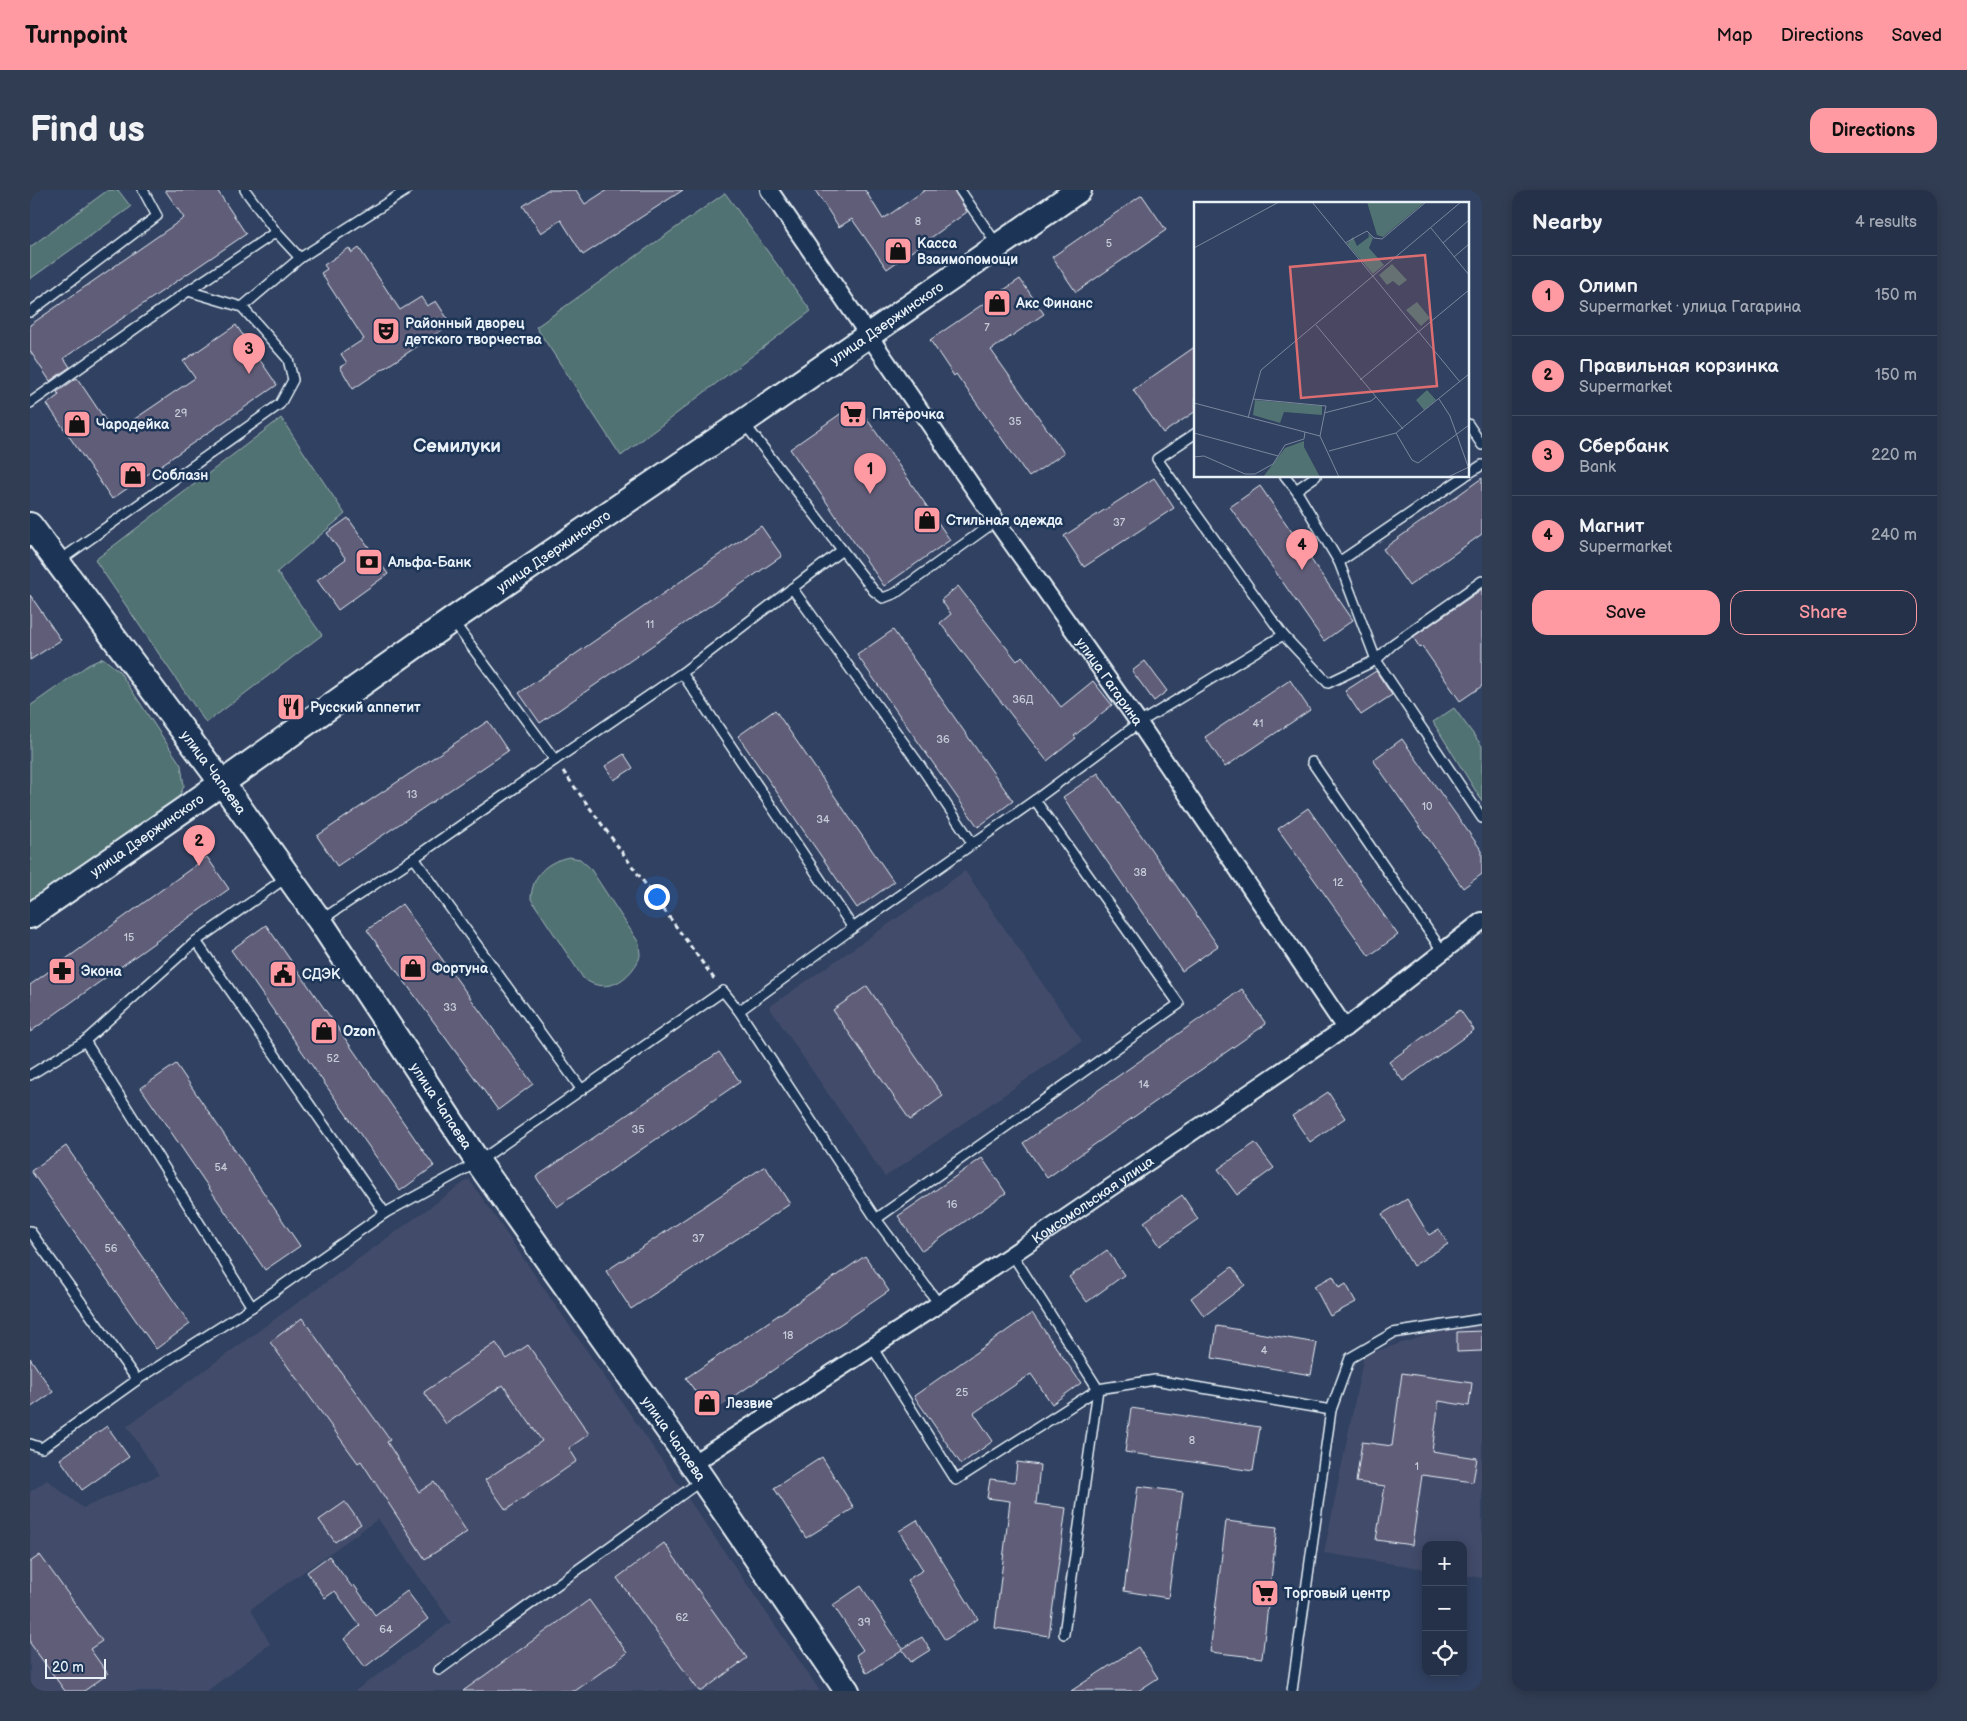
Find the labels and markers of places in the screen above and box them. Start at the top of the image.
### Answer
place label: Касса Взаимопомощи [917,235,1018,268]
shop icon: Касса Взаимопомощи [883,236,913,266]
shop icon: Акс Финанс [982,288,1012,318]
place label: Акс Финанс [1015,295,1093,312]
place label: Районный дворец детского творчества [404,315,543,348]
theatre icon: Районный дворец детского творчества [371,316,401,346]
pin: 3 [233,333,265,374]
supermarket icon: Пятёрочка [838,399,868,429]
place label: Пятёрочка [872,406,945,423]
shop icon: Чародейка [62,409,92,439]
place label: Чародейка [96,416,170,433]
pin: 1 [854,453,886,494]
shop icon: Соблазн [118,460,148,490]
place label: Соблазн [152,467,208,484]
shop icon: Стильная одежда [912,505,942,535]
place label: Стильная одежда [946,512,1064,529]
pin: 4 [1286,529,1318,570]
bank icon: Альфа-Банк [354,547,384,577]
place label: Альфа-Банк [387,554,472,571]
restaurant icon: Русский аппетит [276,692,306,722]
place label: Русский аппетит [310,699,421,716]
pin: 2 [183,825,215,866]
shop icon: Фортуна [398,953,428,983]
pharmacy icon: Экона [47,956,77,986]
public building icon: СДЭК [268,959,298,989]
place label: Фортуна [432,960,489,977]
place label: Экона [81,963,122,980]
place label: СДЭК [302,966,341,983]
shop icon: Ozon [309,1016,339,1046]
place label: Ozon [343,1023,376,1040]
shop icon: Лезвие [692,1388,722,1418]
place label: Лезвие [725,1395,773,1412]
supermarket icon: Торговый центр [1250,1578,1280,1608]
place label: Торговый центр [1284,1585,1391,1602]

